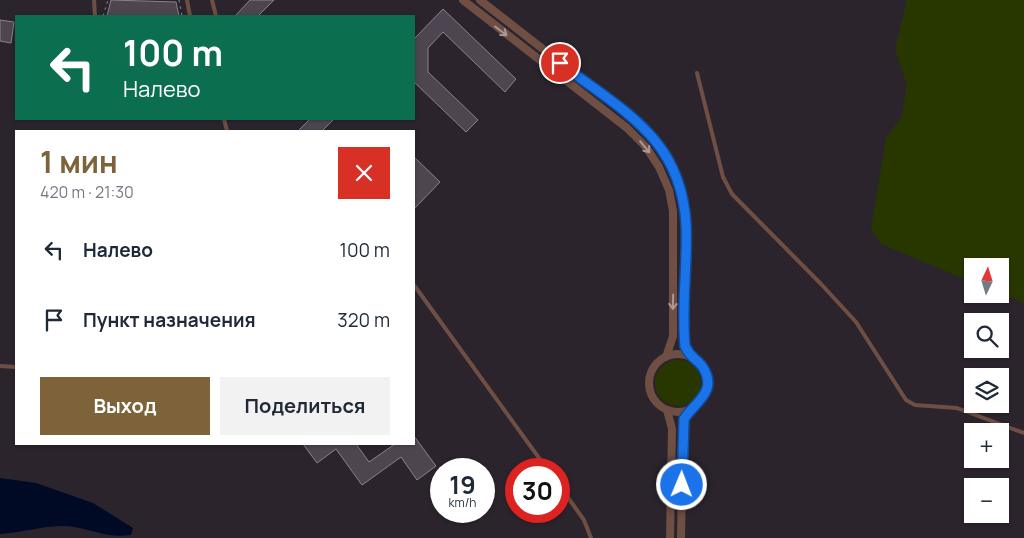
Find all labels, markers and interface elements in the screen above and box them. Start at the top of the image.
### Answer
one-way arrow [494,25,507,36]
text: 100 m [123,29,223,77]
icon: left [40,35,105,100]
pin [539,42,581,84]
icon: arrive [546,49,574,77]
text: Налево [123,74,201,104]
one-way arrow [639,140,650,153]
text: 1 мин [40,141,118,182]
button: close [338,147,390,199]
text: 420 m · 21:30 [40,181,134,203]
icon: left [40,236,68,264]
text: Налево [83,237,153,263]
text: 100 m [339,237,390,263]
north arrow [964,258,1009,302]
map controls [964,258,1009,523]
one-way arrow [668,294,678,310]
icon: arrive [40,306,68,334]
text: Пункт назначения [83,307,256,333]
text: 320 m [337,307,390,333]
button: search [964,313,1009,358]
button: layers [964,368,1009,413]
button: Выход [40,377,210,435]
button: Поделиться [220,377,390,435]
button: + [964,423,1009,468]
speed limit sign: 30 [505,458,570,523]
position arrow [655,458,707,510]
text: 19 [449,467,476,502]
button: − [964,478,1009,523]
text: km/h [449,494,476,511]

